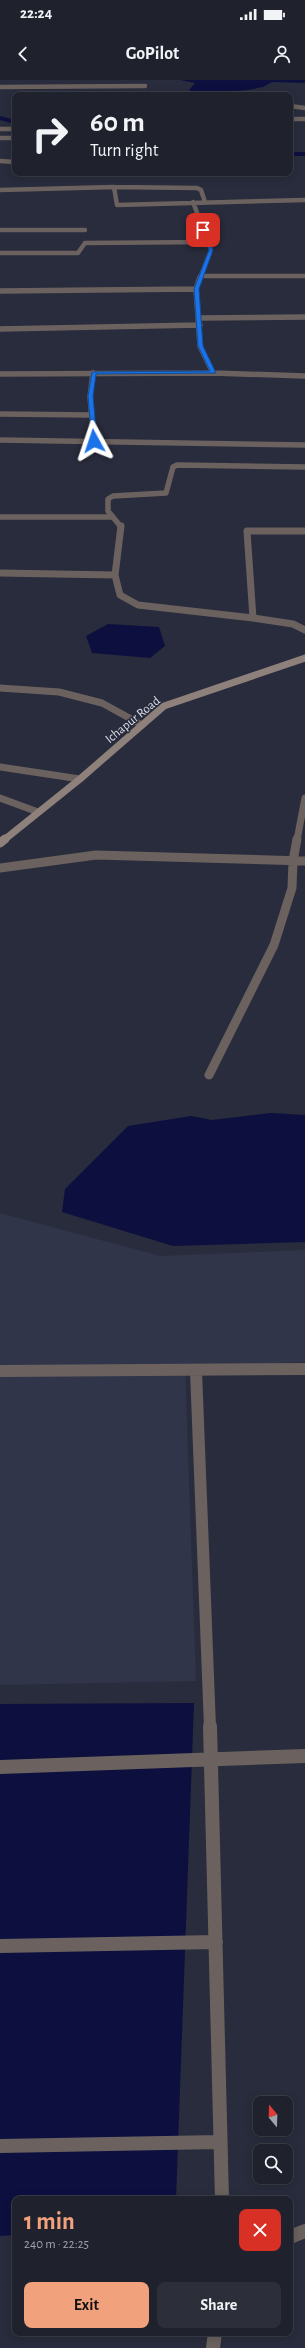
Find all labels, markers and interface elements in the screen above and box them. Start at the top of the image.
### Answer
text: 22:24 [20,6,52,21]
icon: back [12,43,34,65]
icon: person [271,43,293,65]
text: GoPilot [126,45,179,63]
icon: right [24,108,76,160]
text: 60 m [90,109,145,137]
text: Turn right [90,142,159,160]
pin [186,213,220,247]
icon: arrive [192,219,214,241]
position arrow [73,420,115,462]
street label: Ichapur Road [103,694,163,746]
north arrow [253,2096,293,2136]
map controls [253,2096,293,2184]
button: search [253,2144,293,2184]
button: close [239,2209,281,2251]
text: 1 min [24,2210,75,2234]
text: 240 m · 22:25 [24,2238,89,2251]
button: Exit [24,2282,149,2328]
button: Share [157,2282,281,2328]

